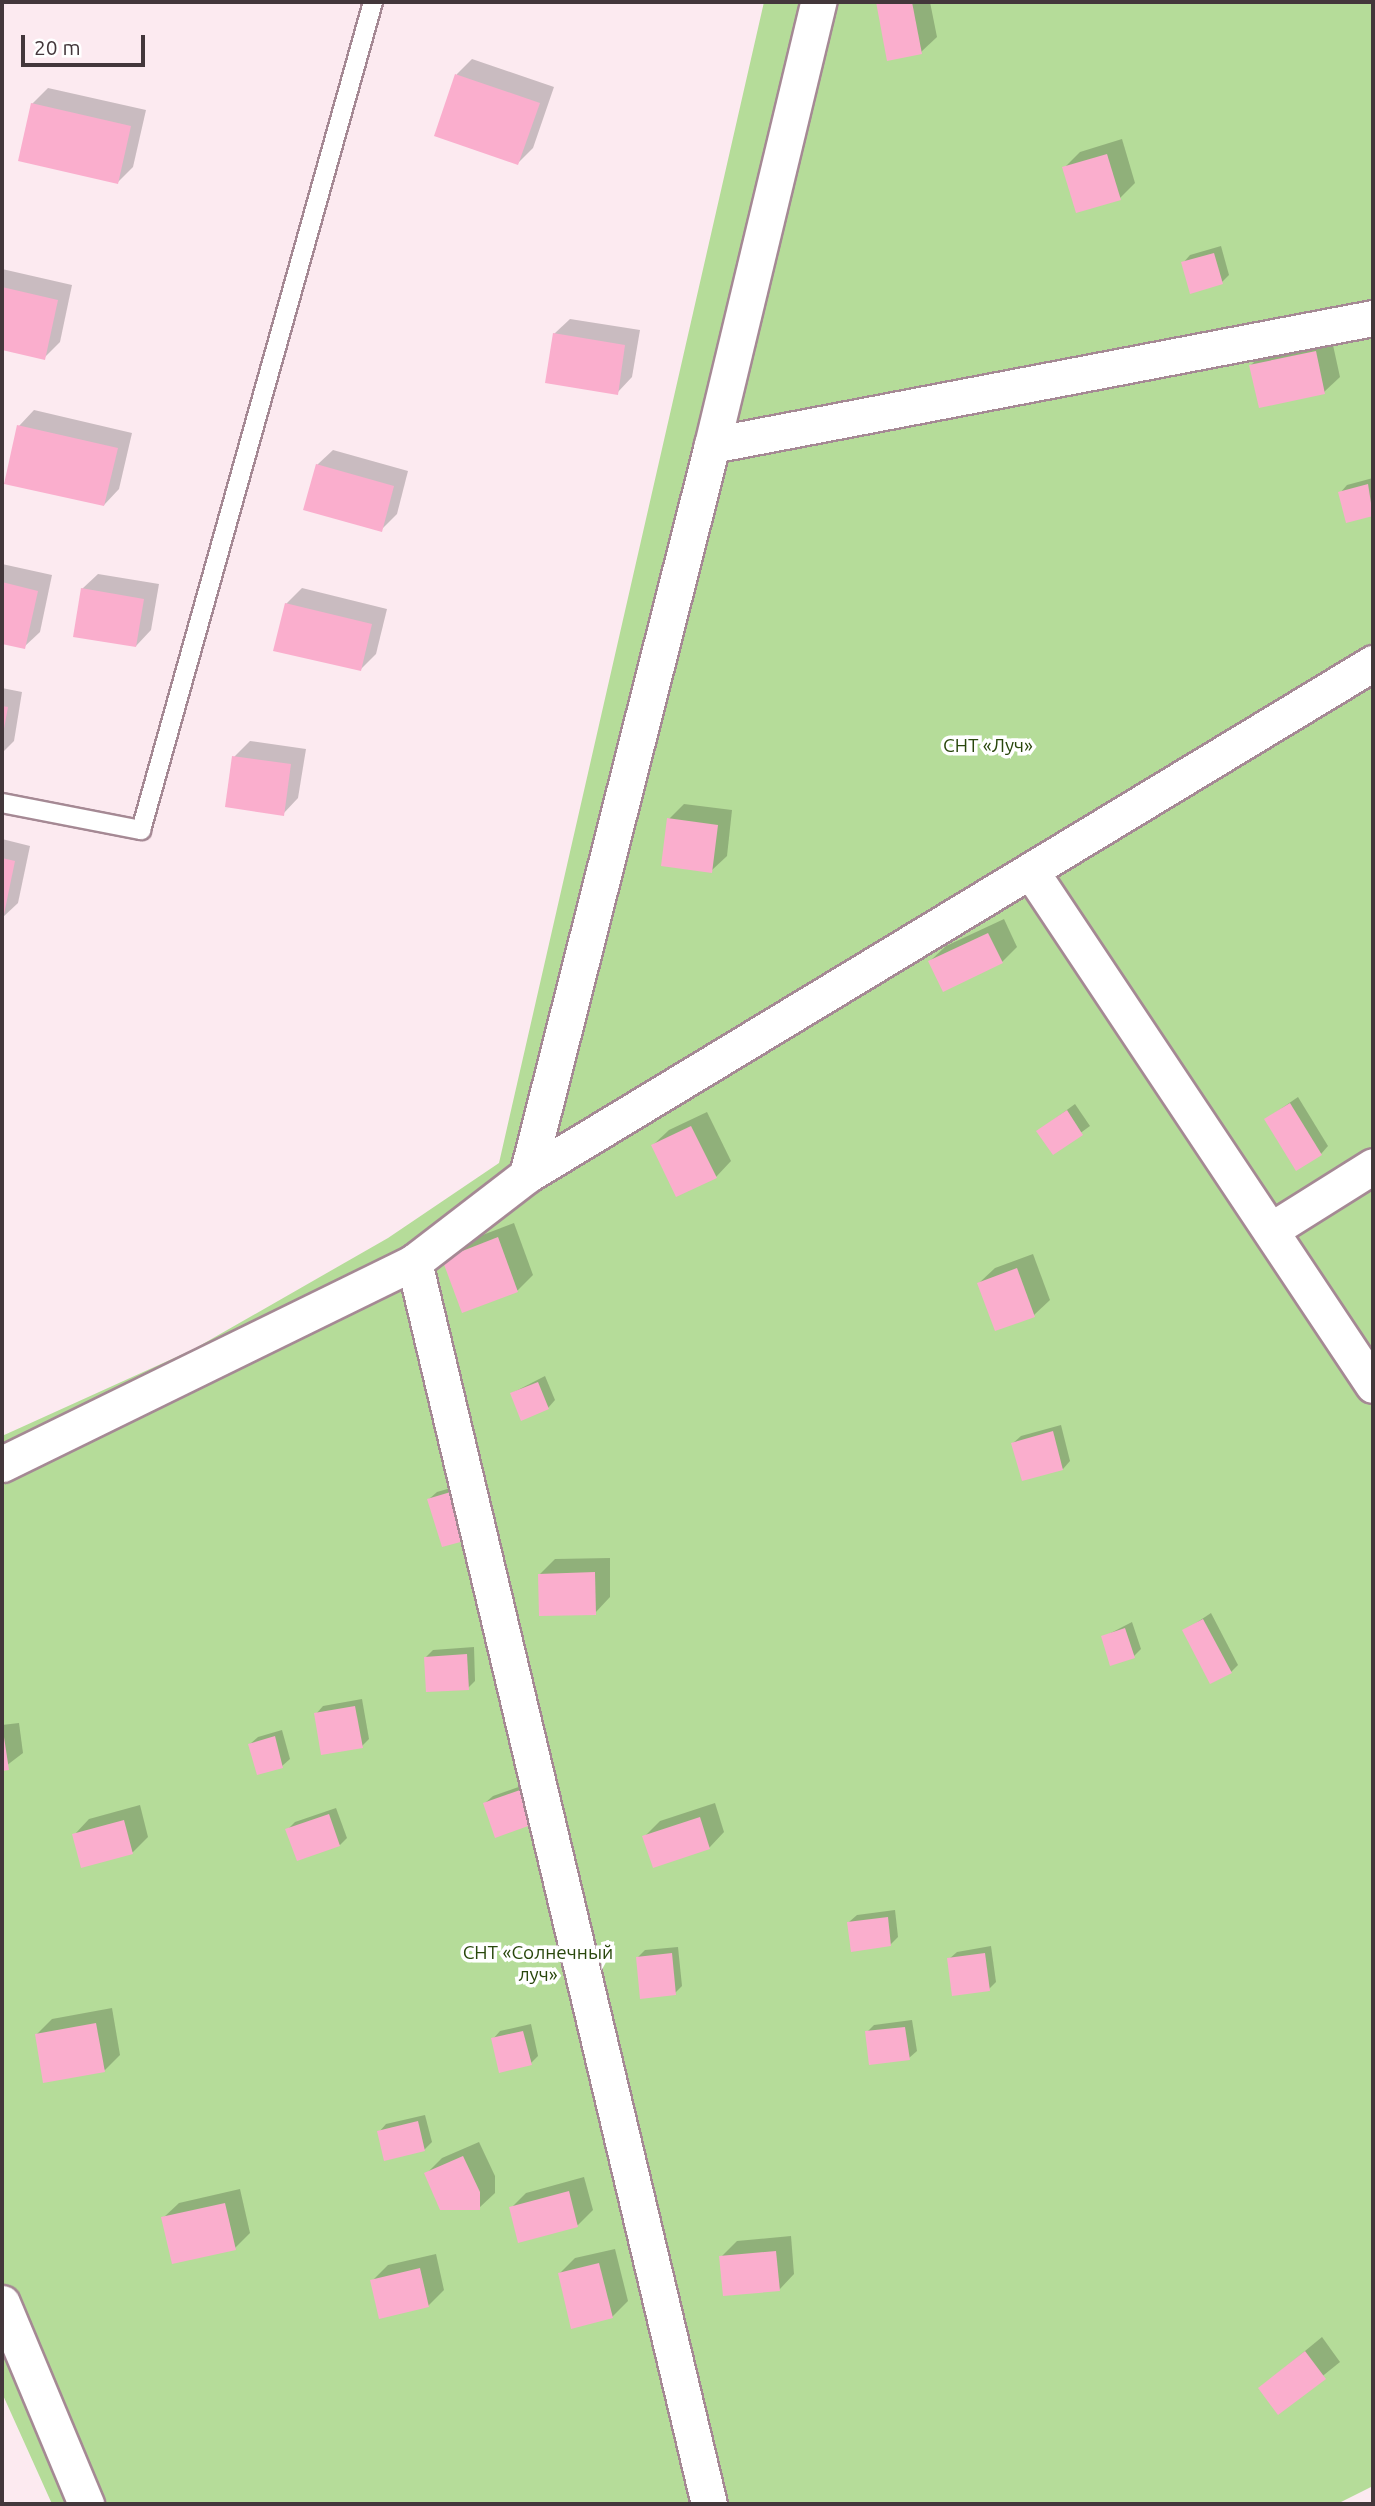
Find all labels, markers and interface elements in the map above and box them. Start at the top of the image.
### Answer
scale bar [24,21,149,65]
text: 20 m [34,35,81,59]
park label: СНТ «Луч» [943,735,1033,757]
park label: СНТ «Солнечный луч» [463,1942,613,1986]

